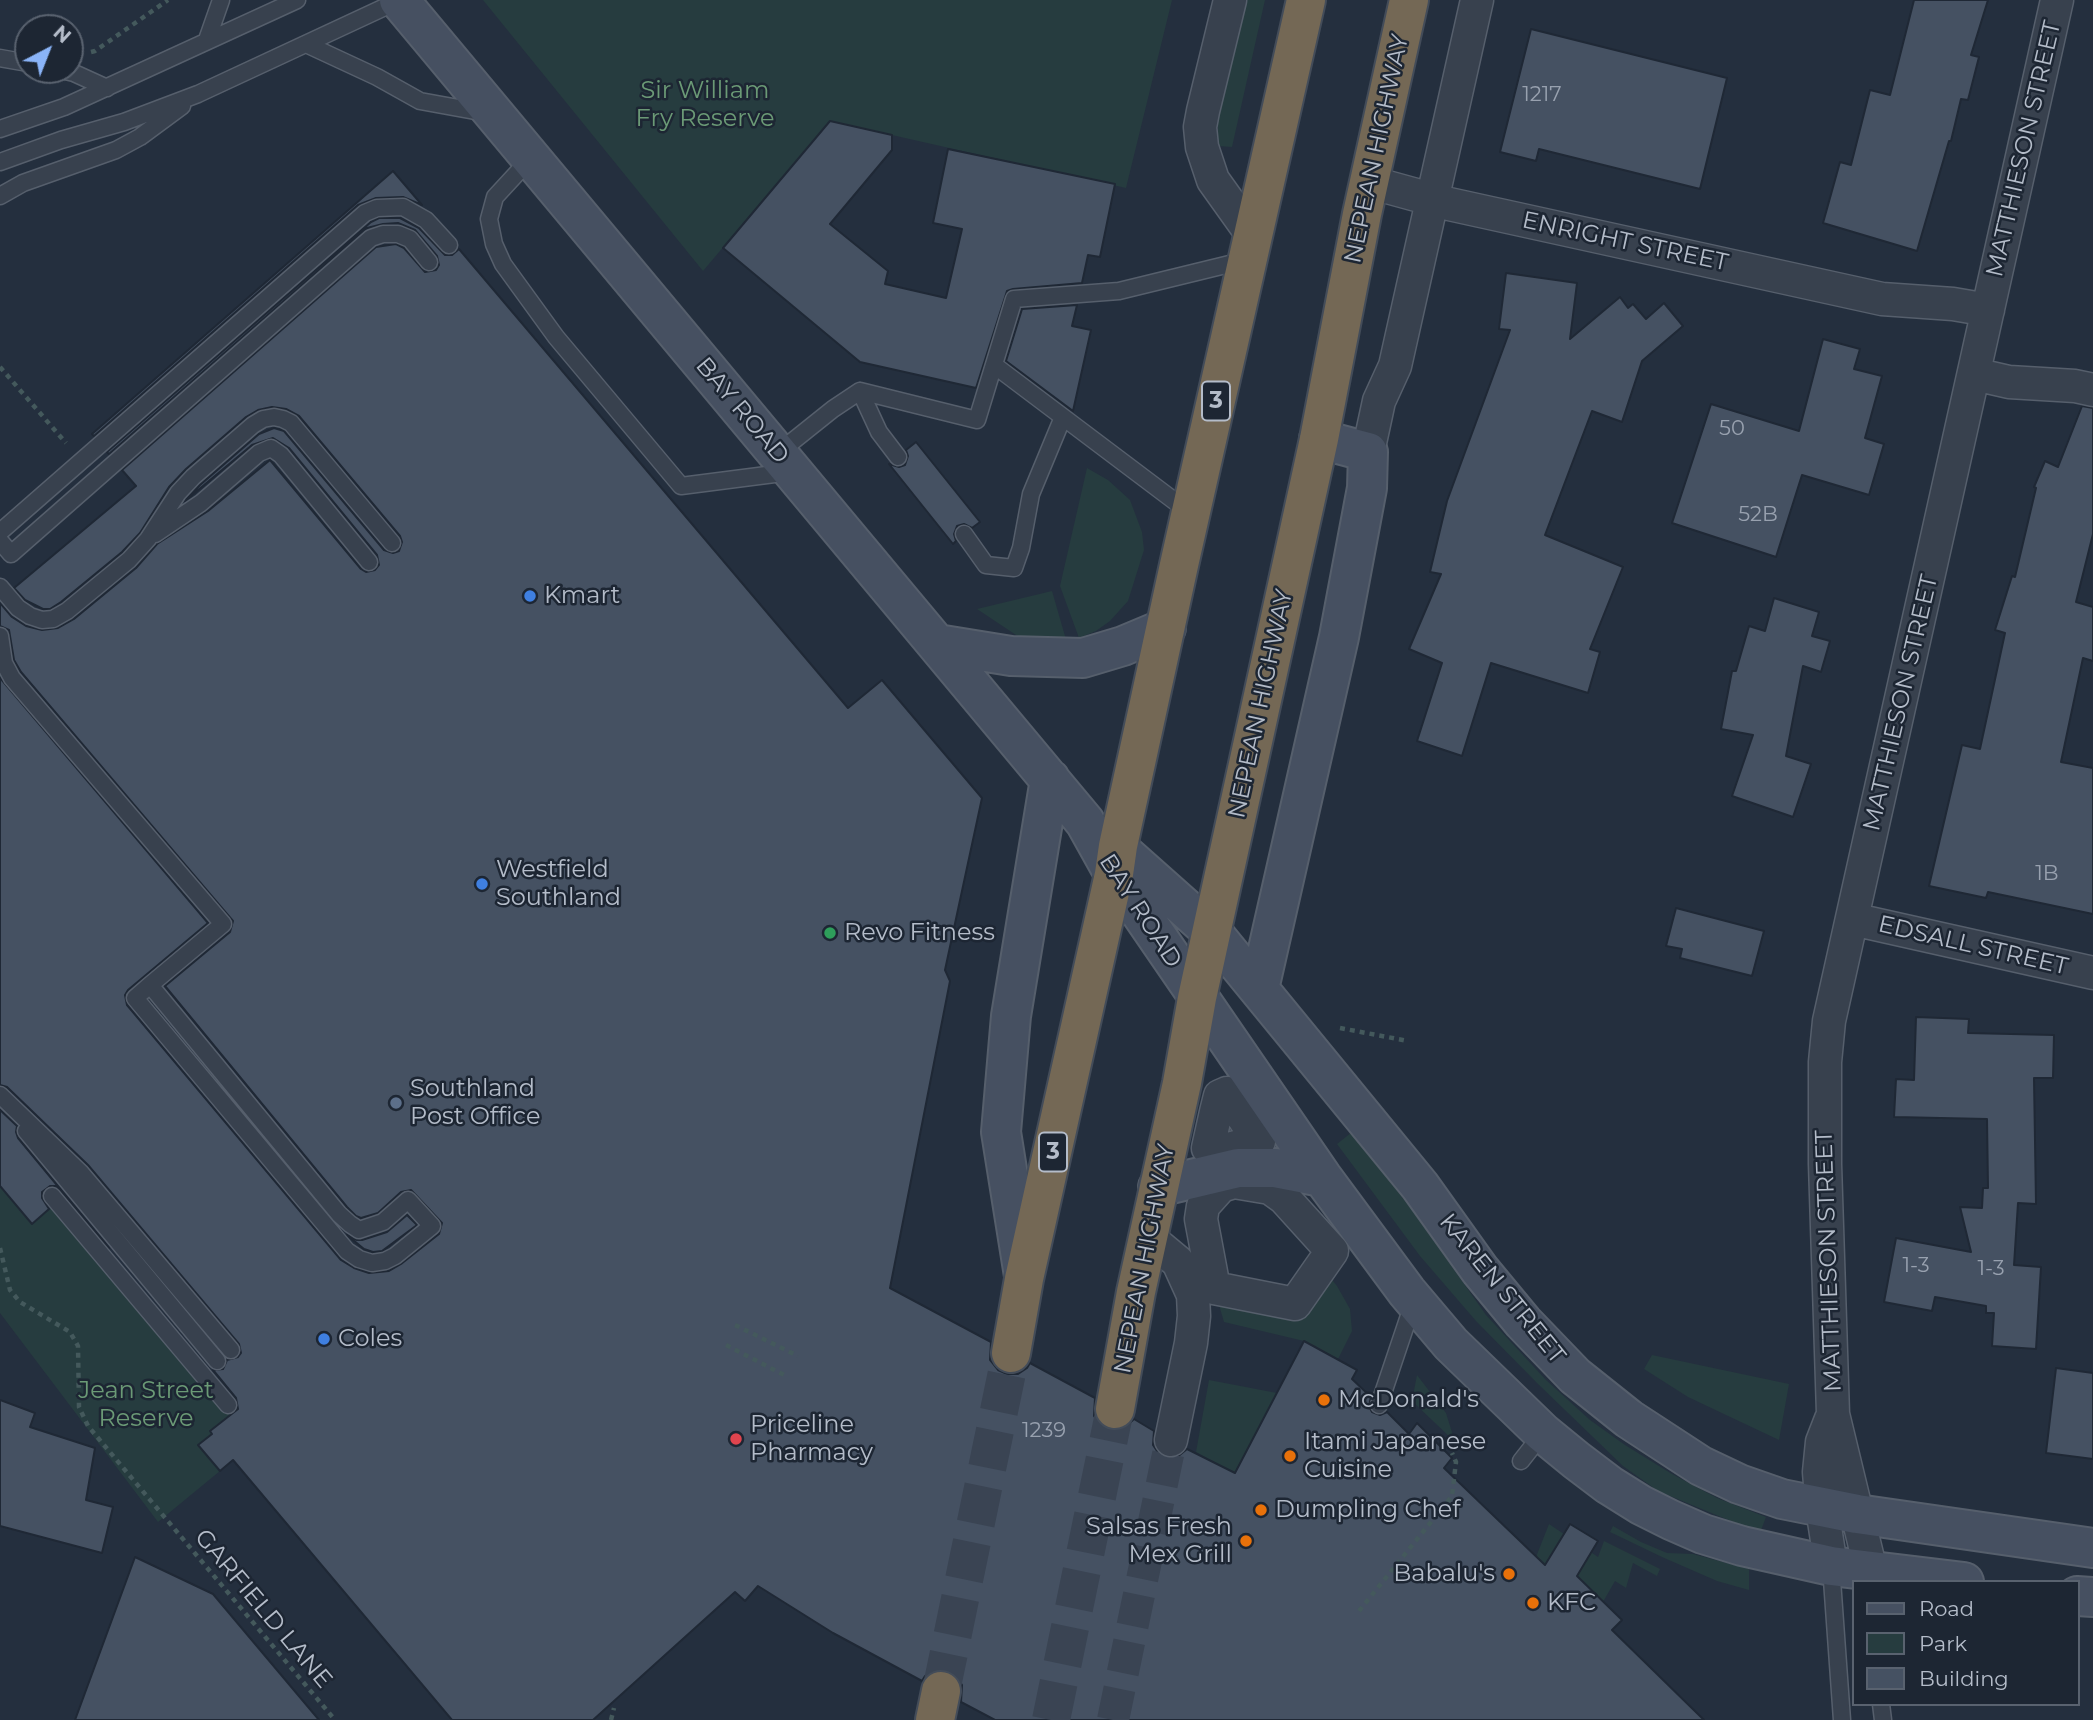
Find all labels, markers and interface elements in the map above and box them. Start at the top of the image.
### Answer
north arrow [14,14,84,84]
street label: MATTHIESON STREET [1980,18,2068,280]
text: N [49,21,75,48]
street label: NEPEAN HIGHWAY [1339,32,1415,266]
park label: Sir William Fry Reserve [636,77,774,133]
house number: 1217 [1522,82,1562,108]
street label: ENRIGHT STREET [1519,206,1731,278]
street label: BAY ROAD [689,352,795,470]
road number: 3 [1202,382,1230,420]
house number: 50 [1719,416,1745,442]
house number: 52B [1738,502,1778,528]
street label: MATTHIESON STREET [1857,572,1945,834]
place label: Kmart [544,582,620,610]
street label: NEPEAN HIGHWAY [1223,587,1299,821]
marker: Kmart [522,588,538,604]
street label: BAY ROAD [1093,849,1187,973]
place label: Westfield Southland [496,856,621,912]
house number: 1B [2035,861,2059,887]
marker: Westfield Southland [474,876,490,892]
street label: EDSALL STREET [1875,910,2071,982]
place label: Revo Fitness [844,919,995,947]
marker: Revo Fitness [822,925,838,941]
place label: Southland Post Office [410,1075,540,1131]
marker: Southland Post Office [388,1095,404,1111]
street label: MATTHIESON STREET [1810,1130,1848,1392]
road number: 3 [1039,1133,1067,1172]
street label: NEPEAN HIGHWAY [1109,1142,1181,1376]
street label: KAREN STREET [1433,1208,1571,1370]
house number: 1-3 [1902,1253,1930,1279]
house number: 1-3 [1977,1256,2005,1282]
place label: Coles [338,1325,402,1353]
marker: Coles [316,1331,332,1347]
park label: Jean Street Reserve [78,1377,214,1433]
place label: McDonald's [1338,1386,1479,1414]
marker: McDonald's [1316,1392,1332,1408]
place label: Priceline Pharmacy [750,1411,873,1467]
house number: 1239 [1022,1418,1066,1444]
place label: Itami Japanese Cuisine [1304,1428,1486,1484]
marker: Priceline Pharmacy [728,1431,744,1447]
marker: Itami Japanese Cuisine [1282,1448,1298,1464]
place label: Dumpling Chef [1275,1496,1460,1524]
marker: Dumpling Chef [1253,1502,1269,1518]
place label: Salsas Fresh Mex Grill [1086,1513,1232,1569]
street label: GARFIELD LANE [188,1524,338,1694]
marker: Salsas Fresh Mex Grill [1238,1533,1254,1549]
place label: Babalu's [1393,1560,1495,1588]
marker: Babalu's [1501,1566,1517,1582]
legend [1852,1580,2079,1706]
place label: KFC [1547,1589,1596,1617]
marker: KFC [1525,1595,1541,1611]
text: Road [1919,1596,1974,1621]
text: Park [1919,1631,1967,1656]
text: Building [1919,1666,2009,1691]

